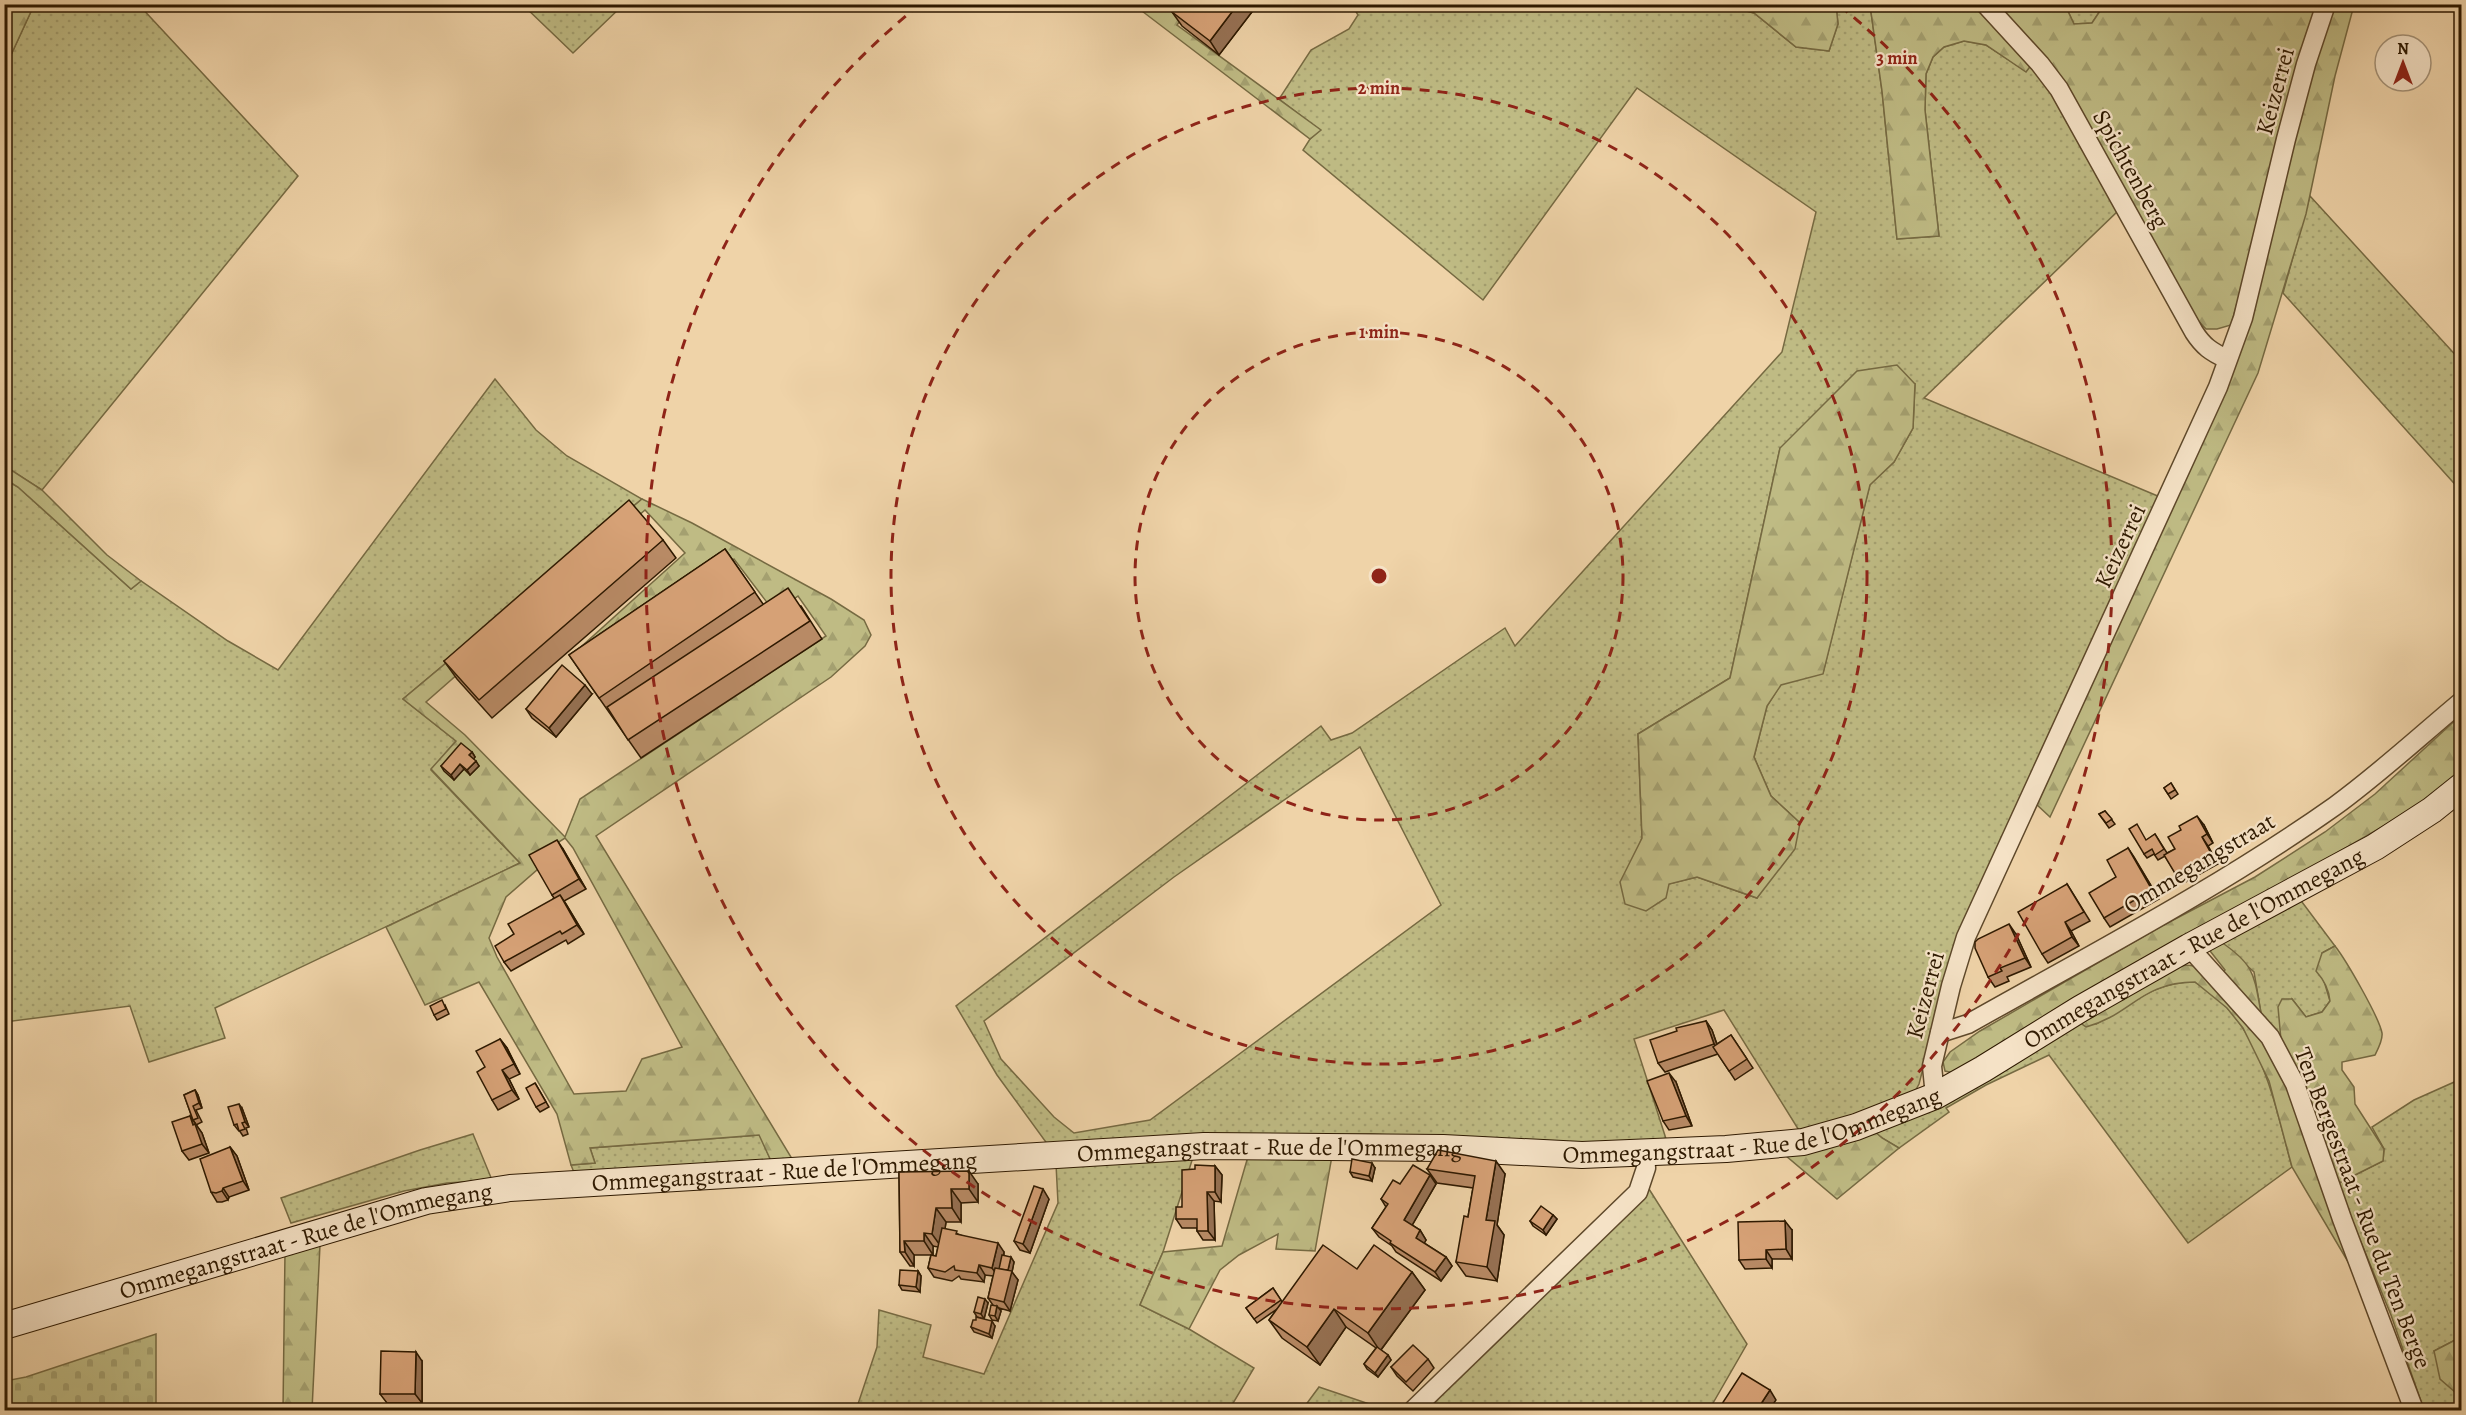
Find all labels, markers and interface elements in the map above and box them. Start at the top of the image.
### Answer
north arrow [2373,33,2433,93]
text: N [2397,38,2409,60]
street label: Keizerrei [2248,44,2302,138]
text: 3 min [1876,46,1918,70]
text: 2 min [1358,76,1400,100]
street label: Spichtenberg [2085,104,2177,234]
text: 1 min [1359,320,1399,344]
street label: Keizerrei [2087,499,2153,593]
centre of rings [1369,566,1389,586]
street label: Ommegangstraat [2117,805,2281,921]
street label: Ommegangstraat - Rue de l'Ommegang [2017,840,2370,1056]
street label: Keizerrei [1898,948,1952,1042]
street label: Ten Bergestraat - Rue du Ten Berge [2287,1043,2439,1373]
street label: Ommegangstraat - Rue de l'Ommegang [1562,1079,1945,1171]
street label: Ommegangstraat - Rue de l'Ommegang [1076,1130,1463,1170]
street label: Ommegangstraat - Rue de l'Ommegang [591,1144,978,1199]
street label: Ommegangstraat - Rue de l'Ommegang [116,1175,494,1307]

